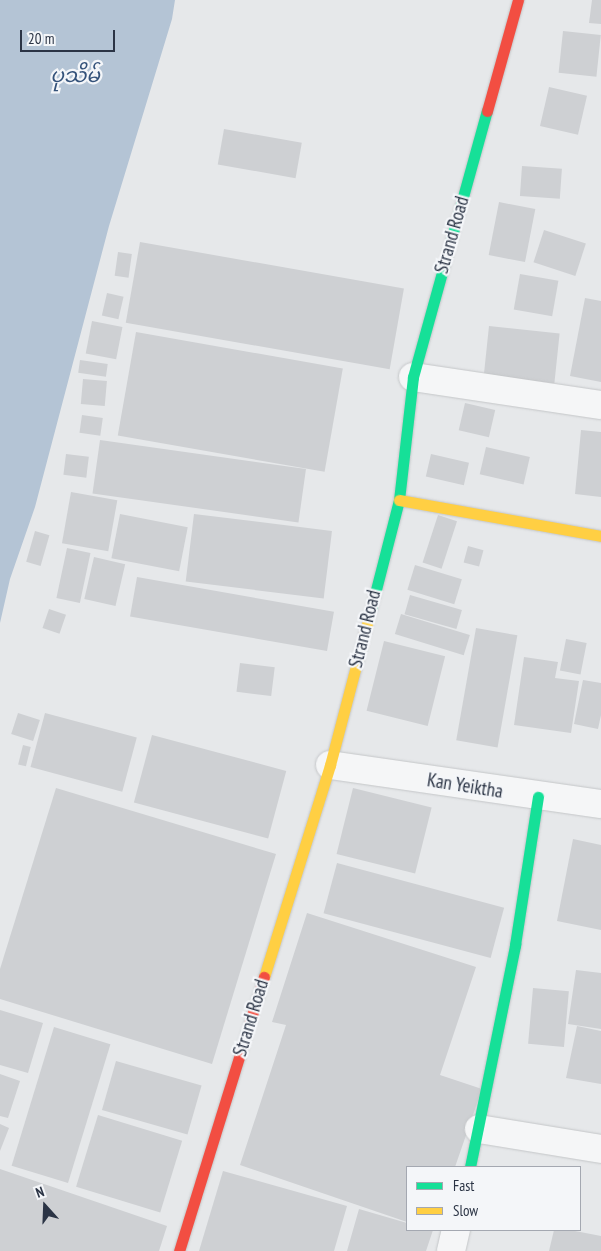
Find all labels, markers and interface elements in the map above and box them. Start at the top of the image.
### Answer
scale bar [22,20,118,52]
text: 20 m [28,29,54,48]
water label: ပုသိမ် [50,63,100,87]
street label: Strand Road [430,194,474,276]
street label: Strand Road [344,588,386,670]
street label: Kan Yeiktha [425,769,505,803]
street label: Strand Road [229,977,273,1059]
legend [406,1166,581,1231]
text: Fast [453,1176,474,1195]
north arrow [20,1181,70,1231]
text: N [33,1182,47,1202]
text: Slow [453,1201,478,1220]

